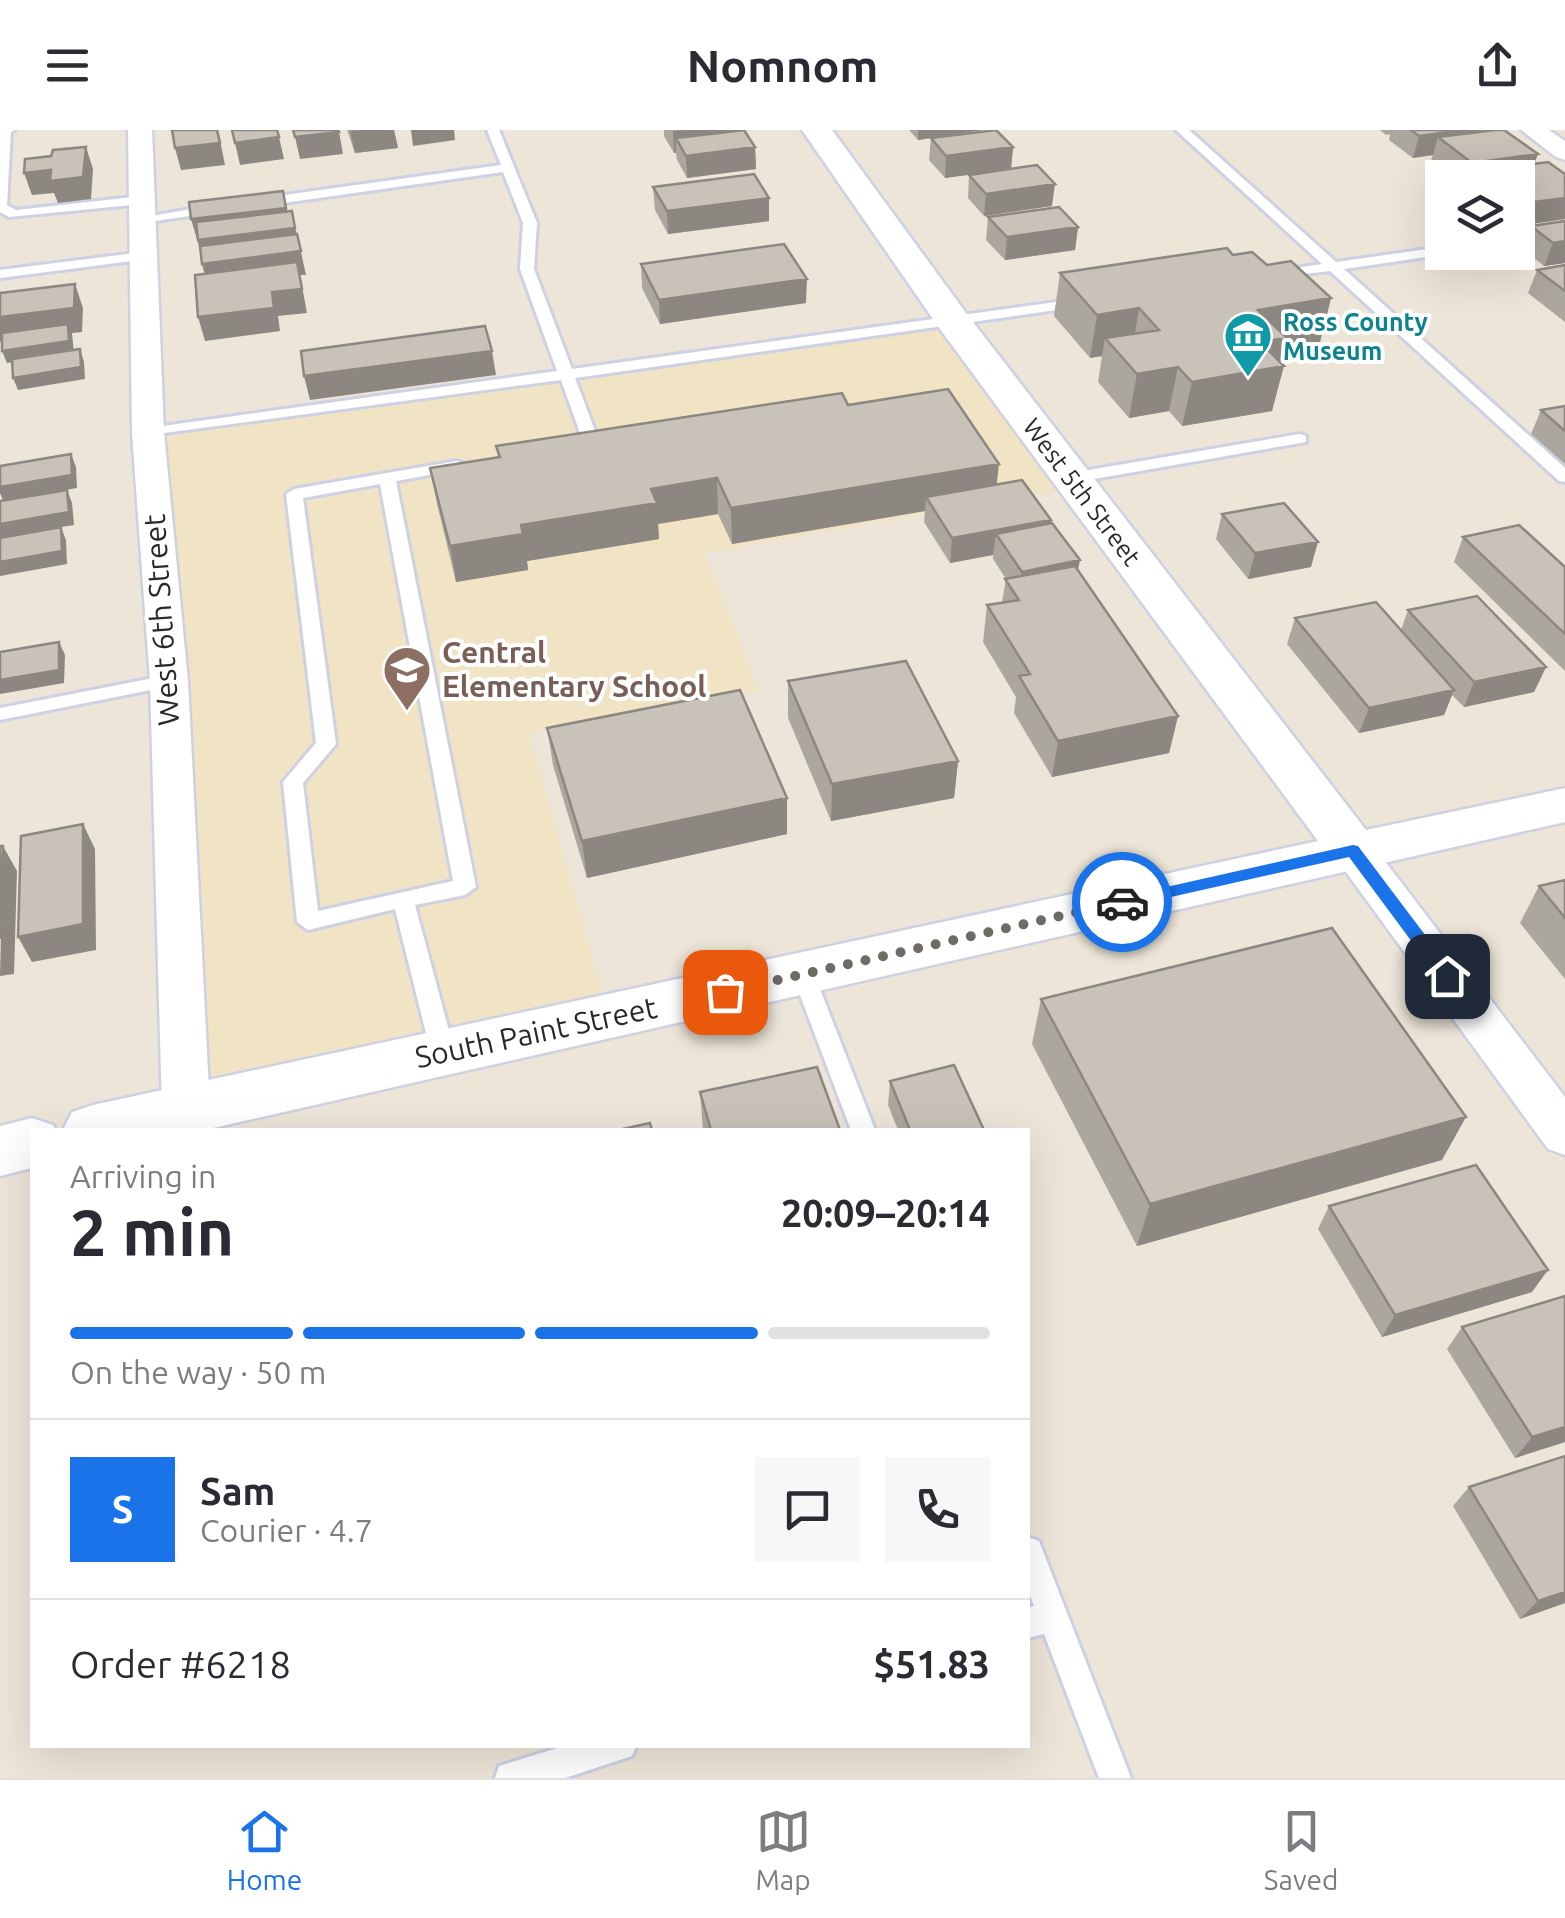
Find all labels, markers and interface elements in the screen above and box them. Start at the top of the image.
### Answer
icon: menu [40,38,95,93]
icon: share [1470,38,1525,93]
text: Nomnom [687,40,878,91]
map controls [1425,160,1535,270]
button: layers [1425,160,1535,270]
place label: Ross County Museum [1283,308,1428,365]
museum icon: Ross County Museum [1222,310,1274,378]
street label: West 5th Street [1018,413,1146,571]
street label: West 6th Street [137,513,185,727]
place label: Central Elementary School [442,635,706,703]
school or university icon: Central Elementary School [381,644,433,712]
courier [1072,852,1172,952]
icon: car [1095,875,1150,930]
pin [1405,934,1490,1019]
icon: home [1420,949,1475,1004]
pin [683,950,768,1035]
icon: bag [698,965,753,1020]
street label: South Paint Street [412,990,660,1074]
text: Arriving in [70,1158,216,1194]
text: 20:09–20:14 [781,1192,990,1234]
text: 2 min [70,1195,234,1268]
text: On the way · 50 m [70,1354,326,1390]
button: chat [755,1457,860,1562]
button: phone [885,1457,990,1562]
text: Sam [200,1470,275,1512]
text: S [112,1488,133,1530]
text: Courier · 4.7 [200,1512,373,1548]
text: Order #6218 [70,1643,291,1685]
text: $51.83 [873,1643,990,1685]
tab: Home [227,1804,302,1895]
tab: Map [755,1804,811,1895]
tab: Saved [1264,1804,1338,1895]

